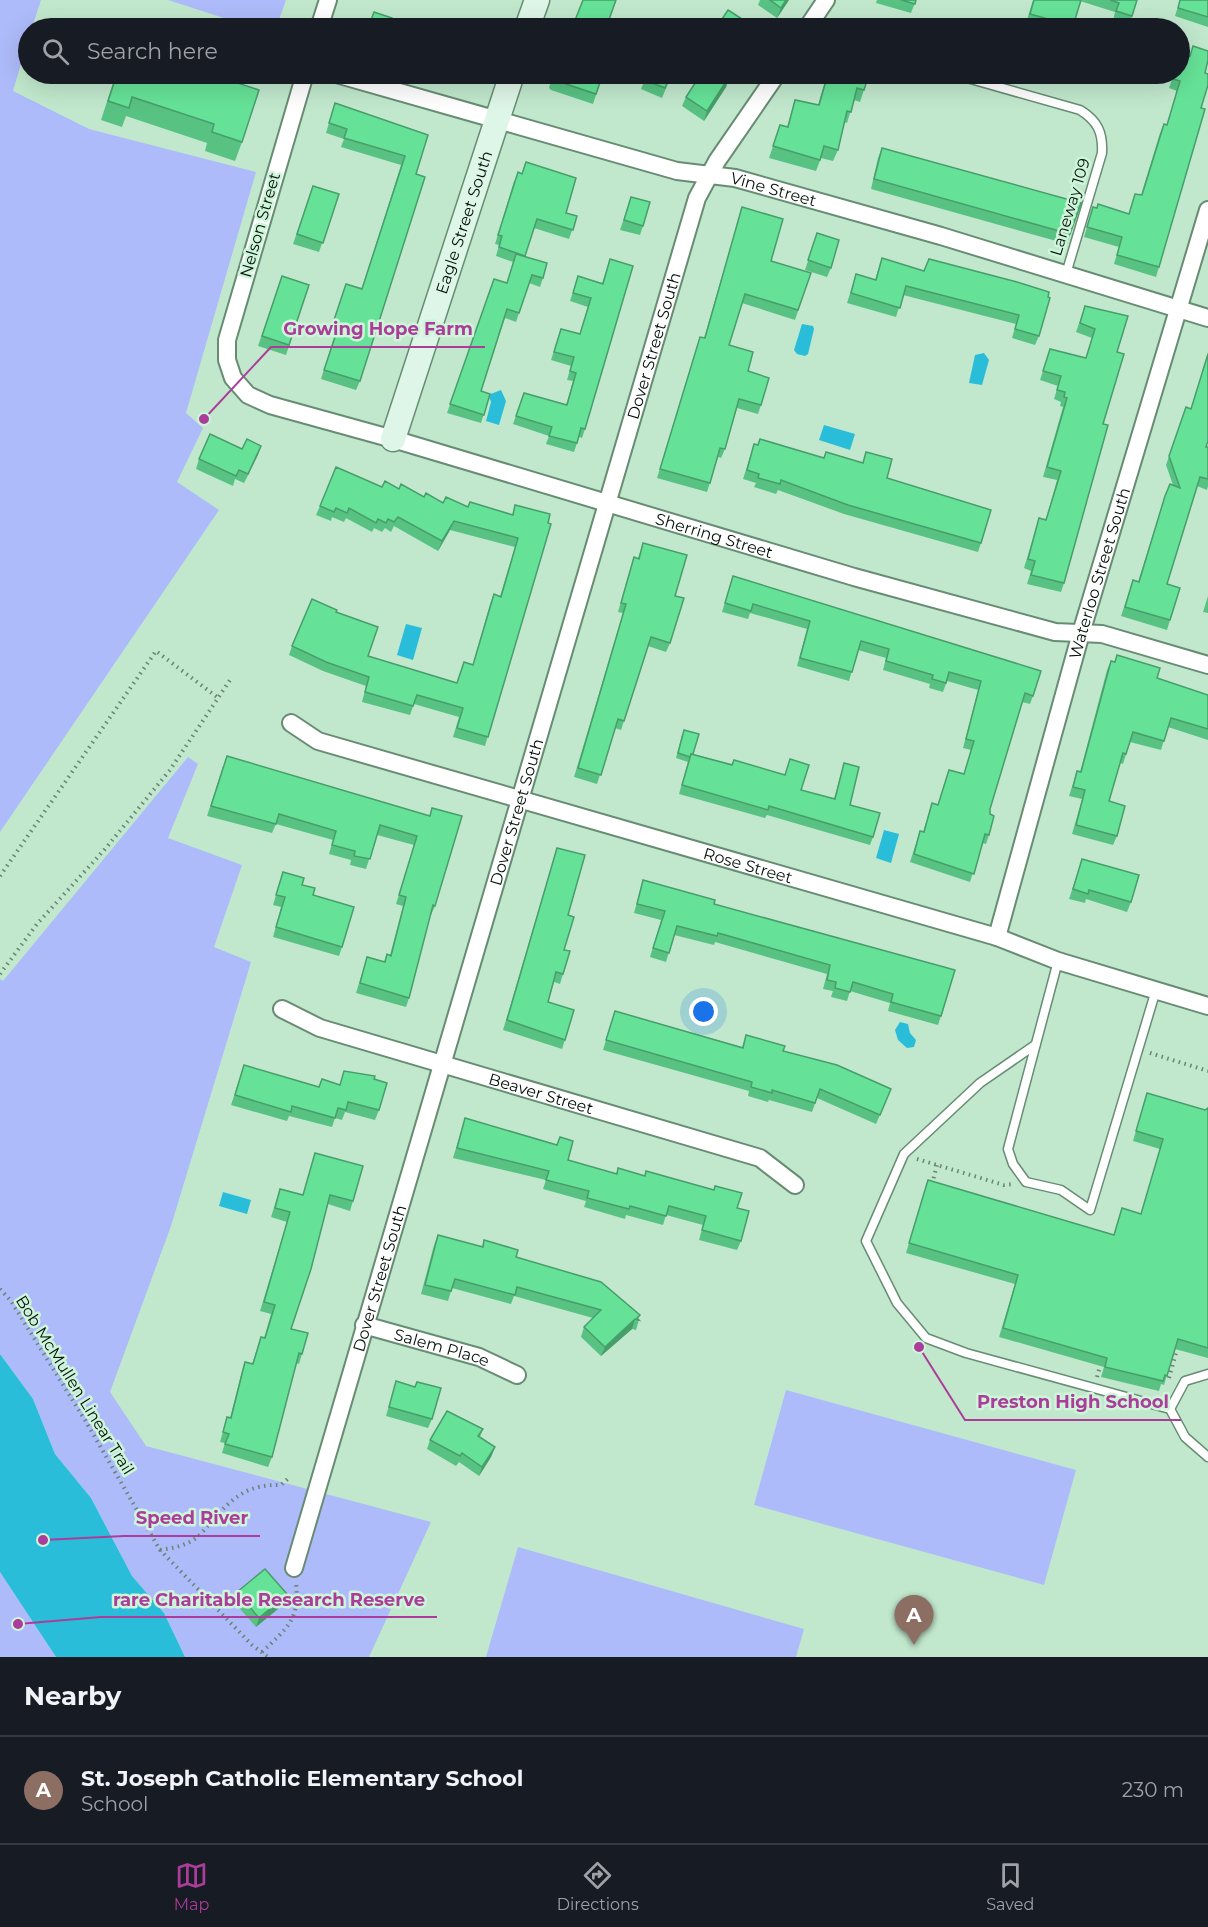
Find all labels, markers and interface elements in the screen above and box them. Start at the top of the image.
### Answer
search box [18,18,1190,84]
icon: search [39,35,72,68]
text: Search here [87,38,218,65]
street label: Eagle Street South [431,148,496,296]
street label: Laneway 109 [1046,156,1094,258]
street label: Vine Street [728,168,819,210]
street label: Nelson Street [236,170,284,280]
street label: Dover Street South [623,270,684,422]
callout: Growing Hope Farm [271,311,485,347]
text: Growing Hope Farm [283,318,473,340]
street label: Waterloo Street South [1065,485,1134,661]
street label: Sherring Street [653,509,776,562]
street label: Dover Street South [486,736,547,888]
street label: Rose Street [701,843,795,887]
your location [689,997,718,1026]
street label: Beaver Street [487,1069,596,1118]
street label: Dover Street South [349,1203,410,1354]
street label: Bob McMullen Linear Trail [12,1292,138,1478]
street label: Salem Place [392,1324,493,1370]
callout: Preston High School [965,1384,1181,1420]
text: Preston High School [977,1391,1169,1413]
callout: Speed River [124,1500,260,1536]
text: Speed River [136,1507,248,1529]
callout: rare Charitable Research Reserve [101,1581,437,1617]
text: rare Charitable Research Reserve [113,1589,425,1611]
pin: A [894,1596,934,1645]
text: Nearby [24,1680,121,1712]
text: St. Joseph Catholic Elementary School [81,1765,523,1792]
text: A [36,1778,51,1802]
text: 230 m [1122,1778,1184,1802]
text: School [81,1792,148,1816]
tab: Map [174,1859,209,1914]
tab: Directions [557,1859,639,1914]
tab: Saved [986,1859,1034,1914]

